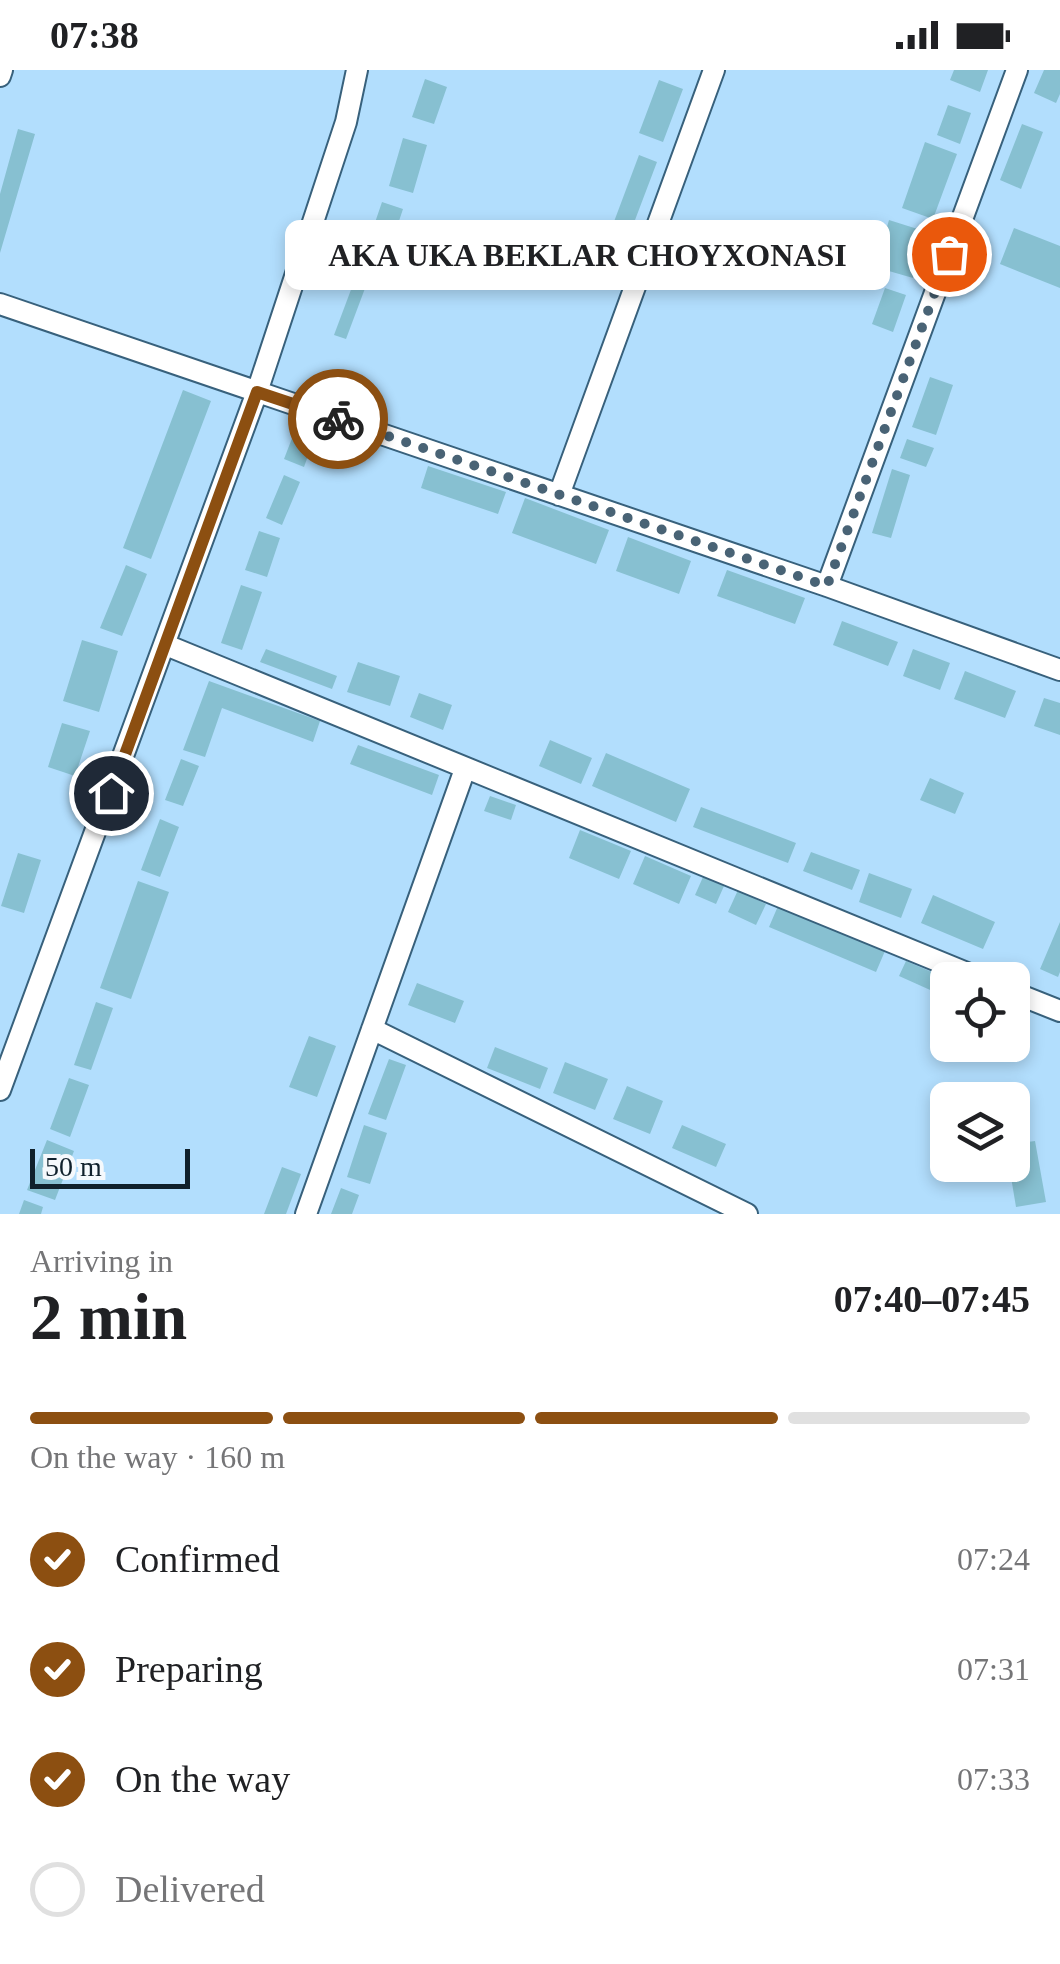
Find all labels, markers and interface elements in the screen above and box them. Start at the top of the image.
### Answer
text: 07:38 [50,14,139,56]
pin [907,212,992,297]
callout: AKA UKA BEKLAR CHOYXONASI [284,219,889,289]
icon: bag [922,227,977,282]
text: AKA UKA BEKLAR CHOYXONASI [328,237,847,273]
courier [288,369,388,469]
icon: bike [311,392,366,447]
pin [69,751,154,836]
icon: home [84,766,139,821]
map controls [930,962,1030,1182]
button: locate [930,962,1030,1062]
button: layers [930,1082,1030,1182]
scale bar [30,1144,190,1188]
text: 50 m [45,1151,102,1182]
text: Arriving in [30,1243,173,1279]
text: 07:40–07:45 [834,1278,1030,1320]
text: 2 min [30,1281,187,1353]
text: On the way · 160 m [30,1439,285,1475]
icon: check [30,1532,85,1587]
text: Confirmed [115,1538,280,1580]
text: 07:24 [957,1541,1030,1577]
icon: check [30,1642,85,1697]
text: Preparing [115,1648,263,1690]
text: 07:31 [957,1651,1030,1687]
icon: check [30,1752,85,1807]
text: On the way [115,1758,290,1800]
text: 07:33 [957,1761,1030,1797]
text: Delivered [115,1868,265,1910]

